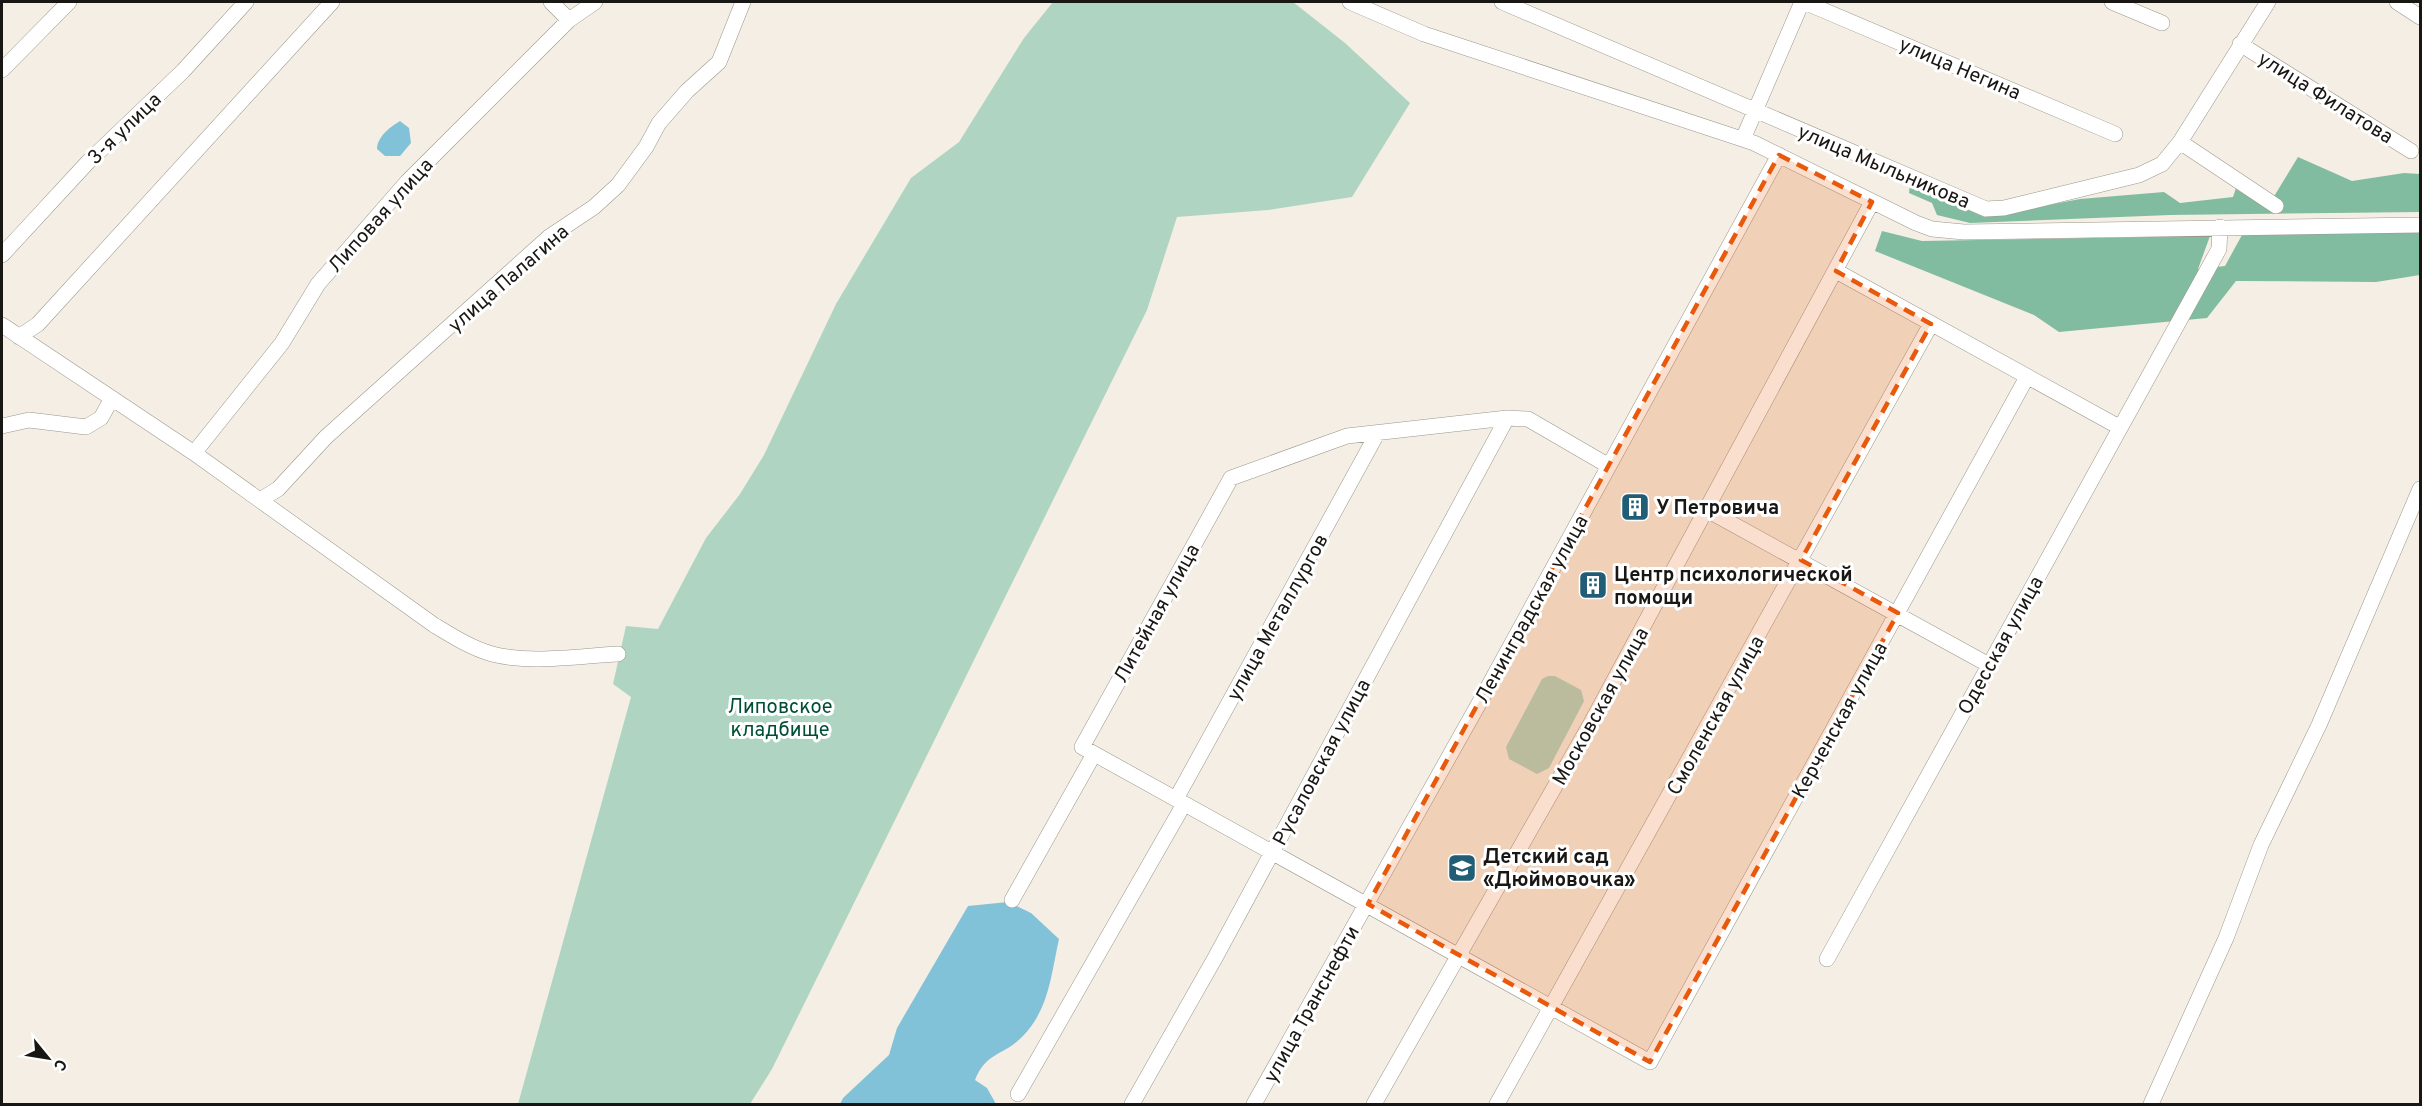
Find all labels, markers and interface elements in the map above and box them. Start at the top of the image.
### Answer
street label: улица Негина [1894,32,2024,107]
street label: улица Филатова [2252,47,2398,151]
street label: 3-я улица [83,88,168,171]
street label: улица Мыльникова [1793,120,1973,216]
street label: Липовая улица [323,153,440,279]
street label: улица Палагина [443,220,575,339]
building icon: У Петровича [1619,491,1651,523]
place label: У Петровича [1656,496,1779,522]
street label: Ленинградская улица [1470,511,1595,709]
street label: улица Металлургов [1222,530,1335,706]
street label: Литейная улица [1109,540,1207,688]
place label: Центр психологической помощи [1614,563,1853,612]
building icon: Центр психологической помощи [1577,569,1609,601]
street label: Одесская улица [1953,572,2051,720]
street label: Московская улица [1548,623,1656,791]
street label: Смоленская улица [1662,632,1771,800]
street label: Керченская улица [1787,638,1895,804]
street label: Русаловская улица [1268,675,1378,851]
park label: Липовское кладбище [728,695,832,744]
place label: Детский сад «Дюймовочка» [1483,845,1636,894]
school or university icon: Детский сад «Дюймовочка» [1446,852,1478,884]
street label: улица Транснефти [1259,922,1367,1088]
north arrow [18,1028,78,1088]
text: С [48,1055,70,1074]

